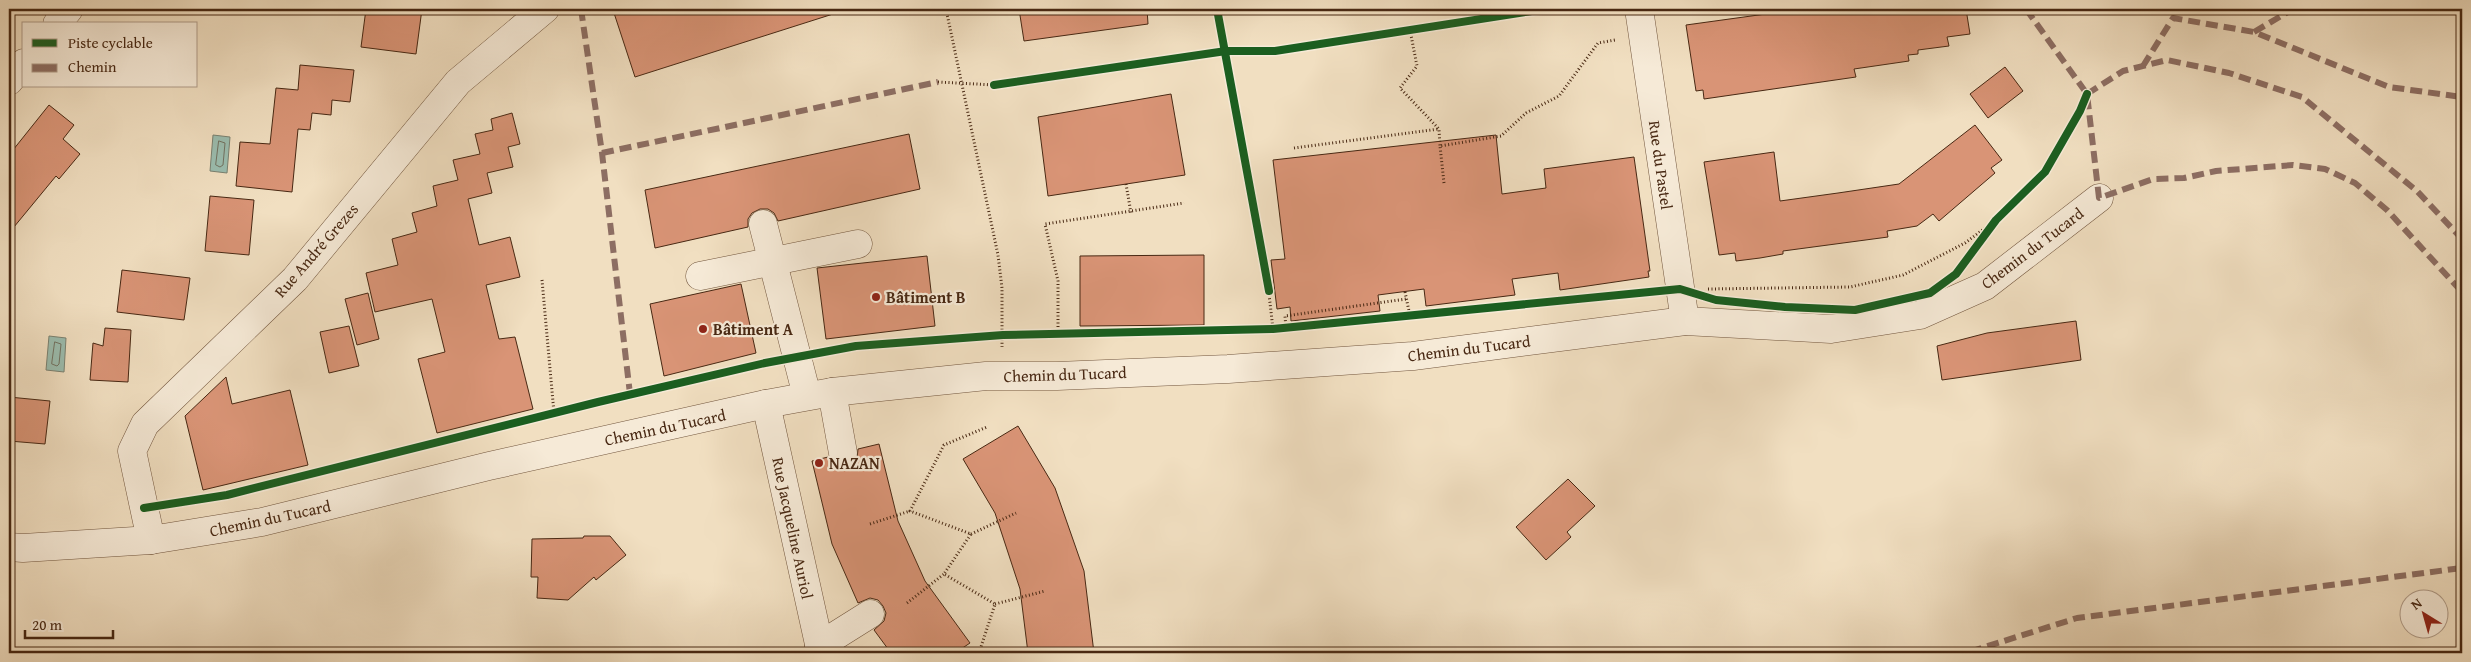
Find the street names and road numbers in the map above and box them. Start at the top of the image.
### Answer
street label: Rue du Pastel [1643,119,1679,212]
street label: Rue André Grezes [268,198,364,302]
street label: Chemin du Tucard [1976,201,2089,295]
street label: Chemin du Tucard [1406,329,1532,367]
street label: Chemin du Tucard [1003,360,1127,388]
street label: Chemin du Tucard [602,402,728,452]
street label: Rue Jacqueline Auriol [766,455,820,602]
street label: Chemin du Tucard [207,493,333,543]

